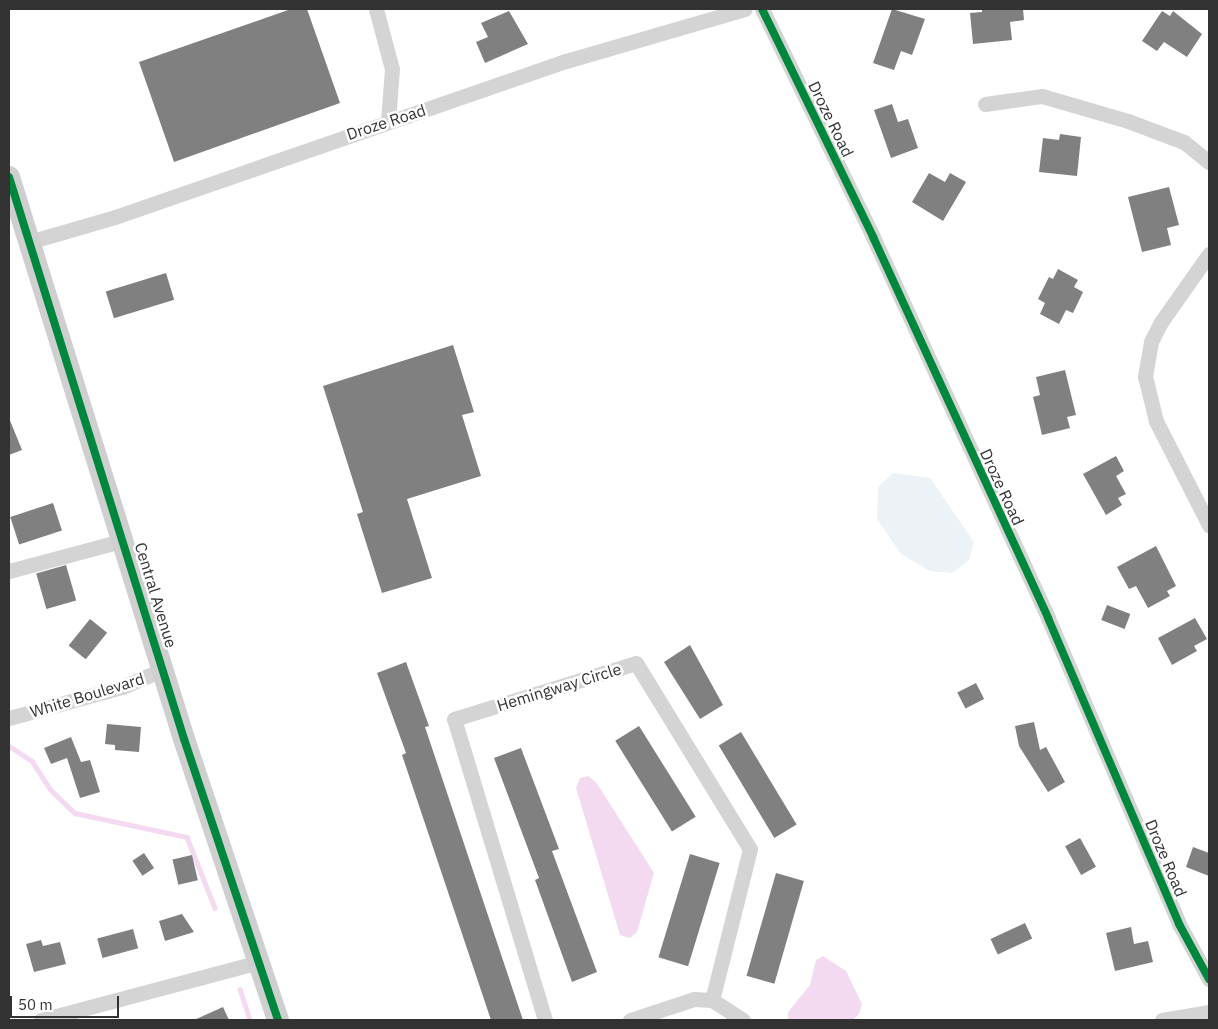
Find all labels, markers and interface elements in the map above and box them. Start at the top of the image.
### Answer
street label: Droze Road [804,78,858,160]
street label: Droze Road [344,100,428,144]
street label: Droze Road [976,446,1028,528]
street label: Central Avenue [131,540,181,650]
street label: Hemingway Circle [495,659,623,715]
street label: White Boulevard [28,669,146,721]
street label: Droze Road [1141,817,1191,899]
scale bar [12,986,121,1018]
text: 50 m [18,995,53,1014]

